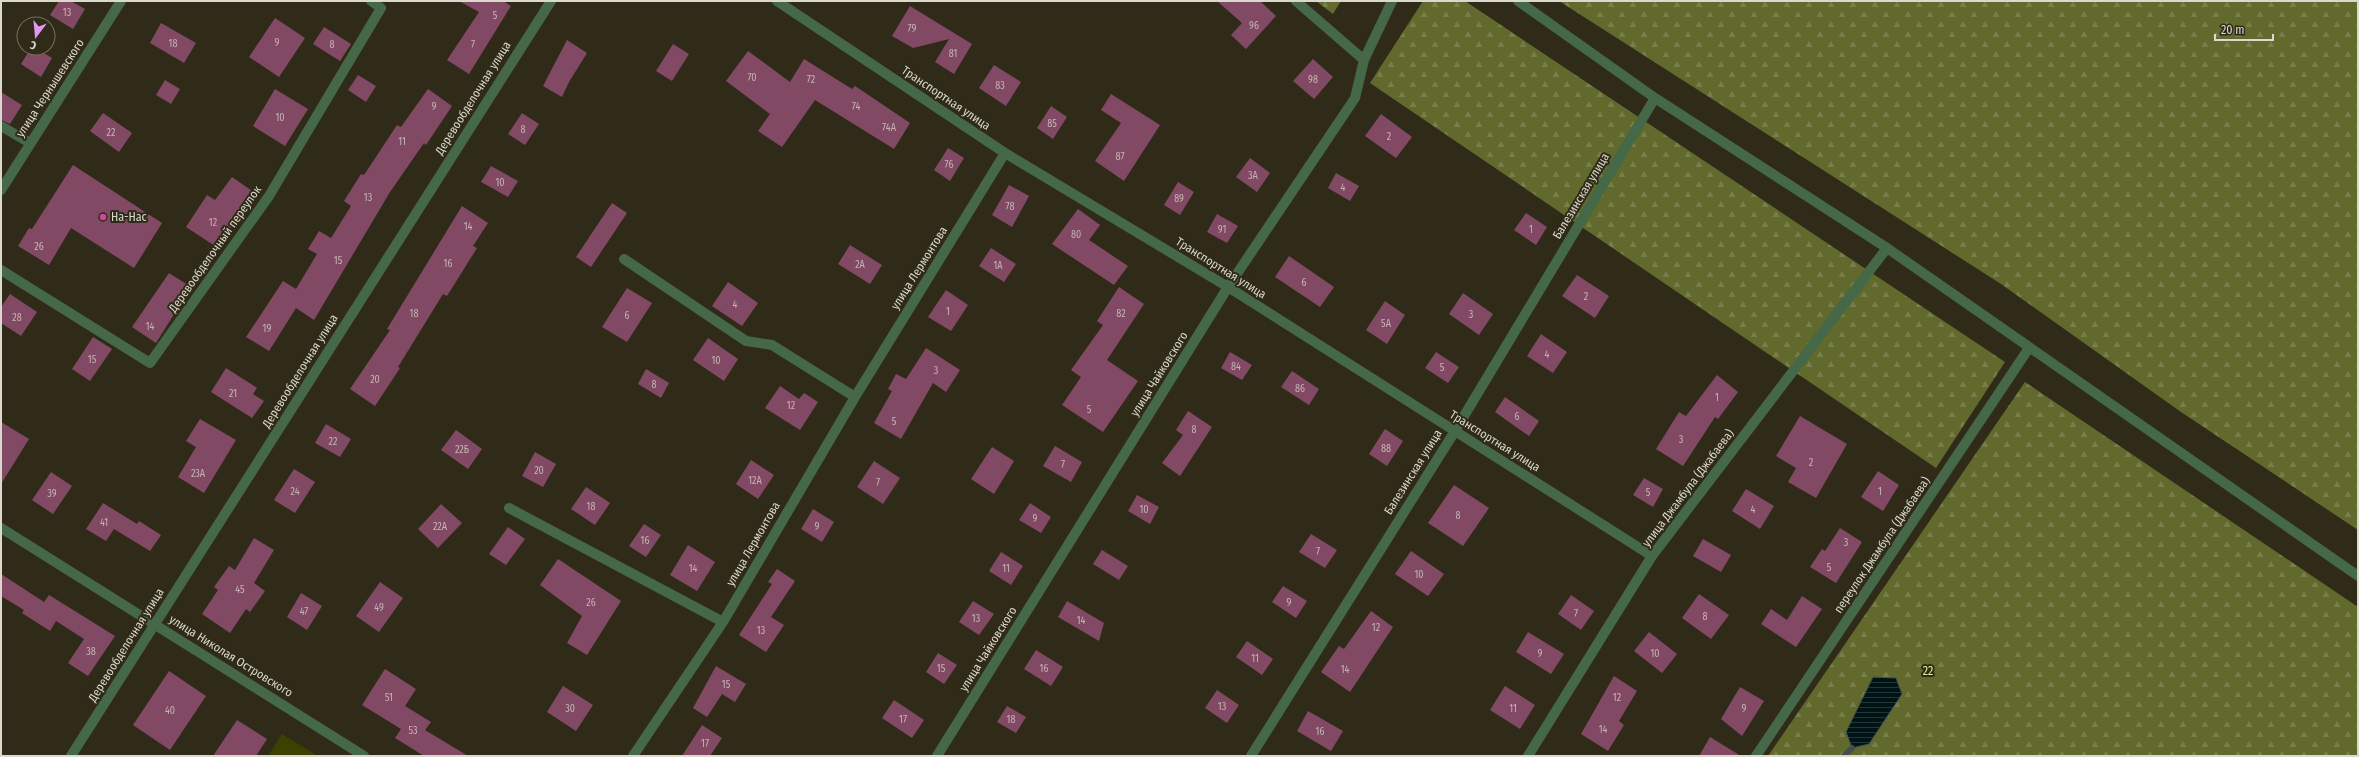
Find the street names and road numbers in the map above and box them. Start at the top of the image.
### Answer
street label: улица Чернышевского [13,36,87,140]
street label: Деревообделочная улица [432,39,514,158]
street label: Транспортная улица [899,63,993,133]
street label: Балезинская улица [1550,151,1612,241]
street label: Деревообделочный переулок [165,183,264,316]
street label: улица Лермонтова [888,224,950,312]
street label: Транспортная улица [1173,235,1269,302]
street label: Деревообделочная улица [259,312,341,431]
street label: улица Чайковского [1127,329,1191,419]
street label: Транспортная улица [1447,408,1543,475]
street label: улица Джамбула (Джабаева) [1639,426,1737,549]
street label: Балезинская улица [1381,427,1445,517]
street label: переулок Джамбула (Джабаева) [1831,474,1933,616]
street label: улица Лермонтова [723,499,783,589]
street label: Деревообделочная улица [85,586,167,705]
street label: улица Чайковского [956,604,1020,694]
street label: улица Николая Островского [167,612,295,700]

